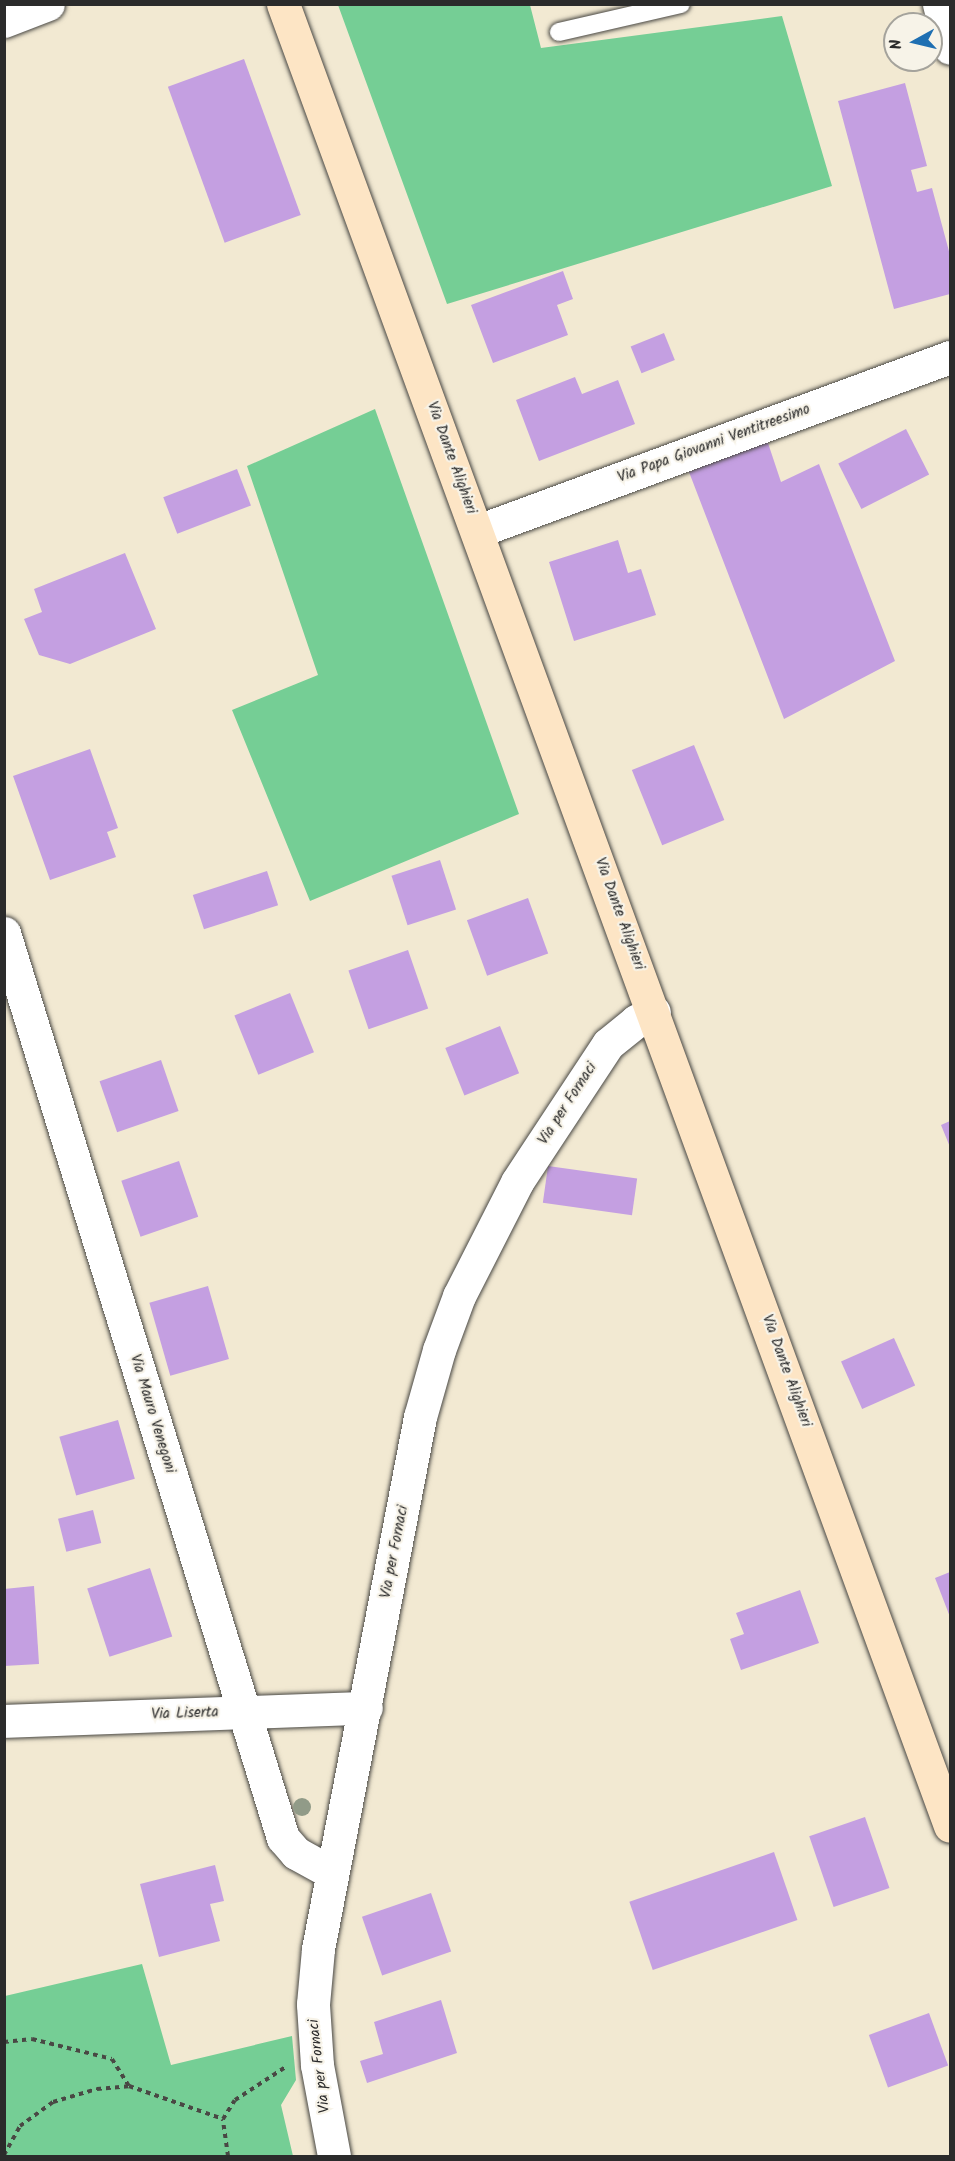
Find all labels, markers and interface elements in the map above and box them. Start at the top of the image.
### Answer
north arrow [883,12,943,72]
text: N [884,38,910,51]
street label: Via Dante Alighieri [422,399,480,517]
street label: Via Papa Giovanni Ventitreesimo [615,401,813,487]
street label: Via Dante Alighieri [590,855,648,973]
street label: Via per Fornaci [535,1060,601,1148]
street label: Via Dante Alighieri [757,1312,815,1430]
street label: Via Mauro Venegoni [125,1352,179,1476]
street label: Via per Fornaci [377,1504,413,1600]
street label: Via Liserta [151,1704,219,1724]
street label: Via per Fornaci [305,2018,335,2114]

